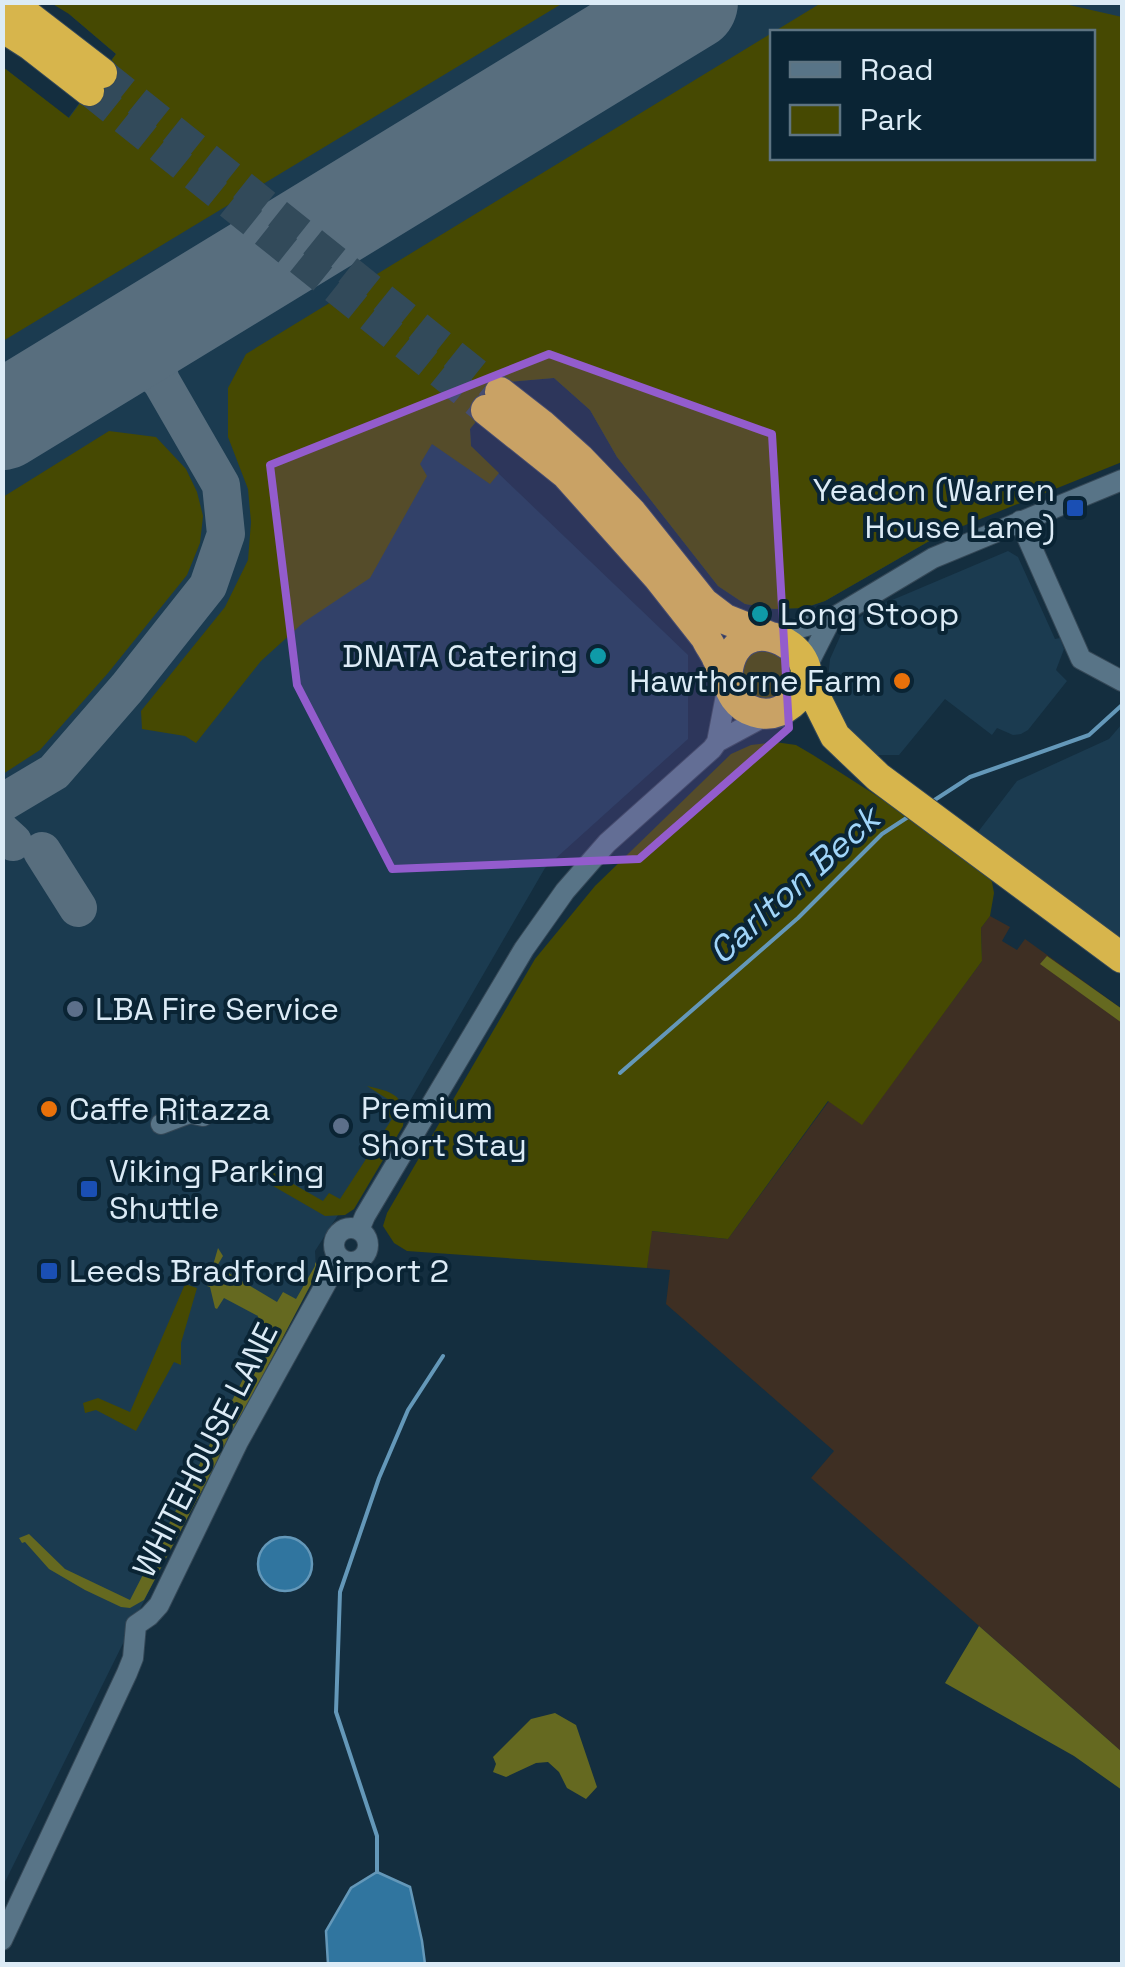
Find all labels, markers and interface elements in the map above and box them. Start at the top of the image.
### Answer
legend [770,30,1095,160]
text: Road [860,50,934,89]
text: Park [860,100,922,139]
place label: Yeadon (Warren House Lane) [813,470,1055,547]
marker: Yeadon (Warren House Lane) [1064,497,1086,519]
place label: Long Stoop [780,594,959,634]
marker: Long Stoop [749,603,771,625]
place label: DNATA Catering [342,636,578,676]
marker: DNATA Catering [587,645,609,667]
place label: Hawthorne Farm [629,661,882,701]
marker: Hawthorne Farm [891,670,913,692]
water label: Carlton Beck [699,794,892,973]
place label: LBA Fire Service [95,989,339,1029]
marker: LBA Fire Service [64,998,86,1020]
place label: Premium Short Stay [361,1088,527,1165]
place label: Caffe Ritazza [69,1089,270,1129]
marker: Caffe Ritazza [38,1098,60,1120]
marker: Premium Short Stay [330,1115,352,1137]
place label: Viking Parking Shuttle [109,1151,325,1228]
marker: Viking Parking Shuttle [78,1178,100,1200]
place label: Leeds Bradford Airport 2 [69,1251,449,1291]
marker: Leeds Bradford Airport 2 [38,1260,60,1282]
street label: WHITEHOUSE LANE [124,1316,286,1584]

